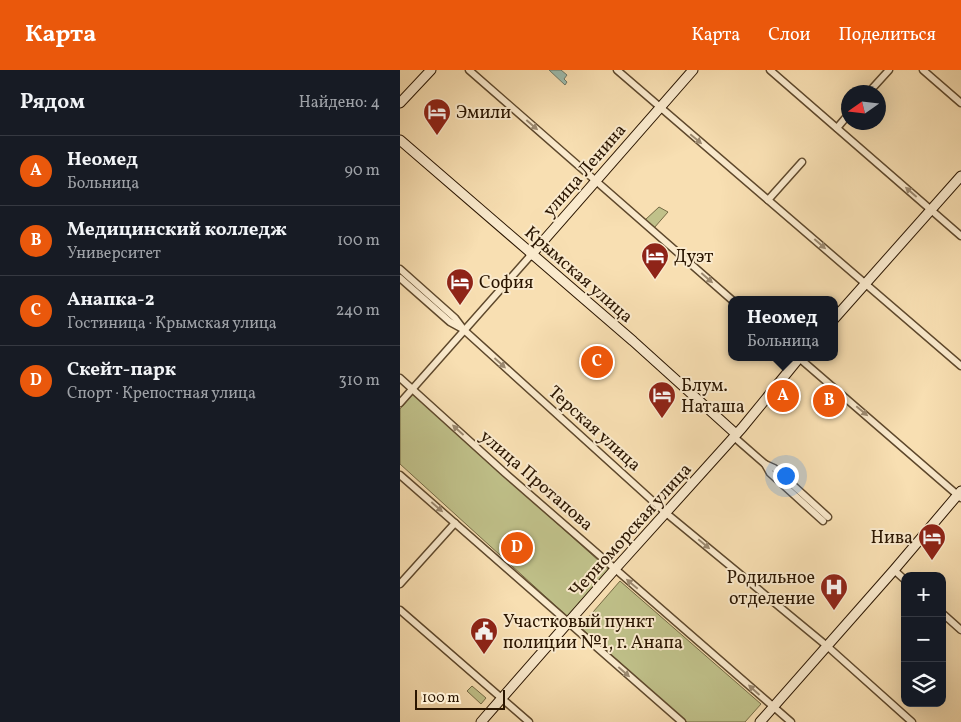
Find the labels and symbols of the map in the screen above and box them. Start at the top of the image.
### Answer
north arrow [841,85,886,130]
hotel icon: Эмили [422,97,452,136]
place label: Эмили [456,101,511,126]
one-way arrow [526,119,538,130]
street label: улица Ленина [538,119,633,223]
one-way arrow [690,133,702,144]
one-way arrow [905,187,918,198]
street label: Крымская улица [518,221,638,329]
one-way arrow [813,239,826,250]
hotel icon: Дуэт [640,241,670,280]
place label: Дуэт [674,245,713,270]
hotel icon: София [445,267,475,306]
place label: София [479,271,533,296]
one-way arrow [701,273,714,284]
pin: C [581,343,613,381]
one-way arrow [494,357,506,369]
place label: Блум. Наташа [681,374,745,420]
pin: A [767,377,799,415]
hotel icon: Блум. Наташа [647,380,677,419]
street label: Терская улица [542,381,646,478]
pin: B [813,382,845,420]
one-way arrow [855,406,868,417]
one-way arrow [452,424,464,436]
street label: улица Протапова [474,425,598,537]
street label: Черноморская улица [564,458,698,604]
your location [773,463,799,489]
one-way arrow [430,501,442,513]
hotel icon: Нива [917,522,947,561]
place label: Нива [870,526,913,551]
pin: D [501,529,533,567]
one-way arrow [697,538,710,549]
place label: Родильное отделение [727,566,815,612]
hospital icon: Родильное отделение [819,572,849,611]
one-way arrow [625,578,638,589]
place label: Участковый пункт полиции №1, г. Анапа [503,610,683,656]
public building icon: Участковый пункт полиции №1, г. Анапа [469,616,499,655]
one-way arrow [618,666,630,678]
one-way arrow [749,684,761,696]
scale bar [415,687,505,710]

